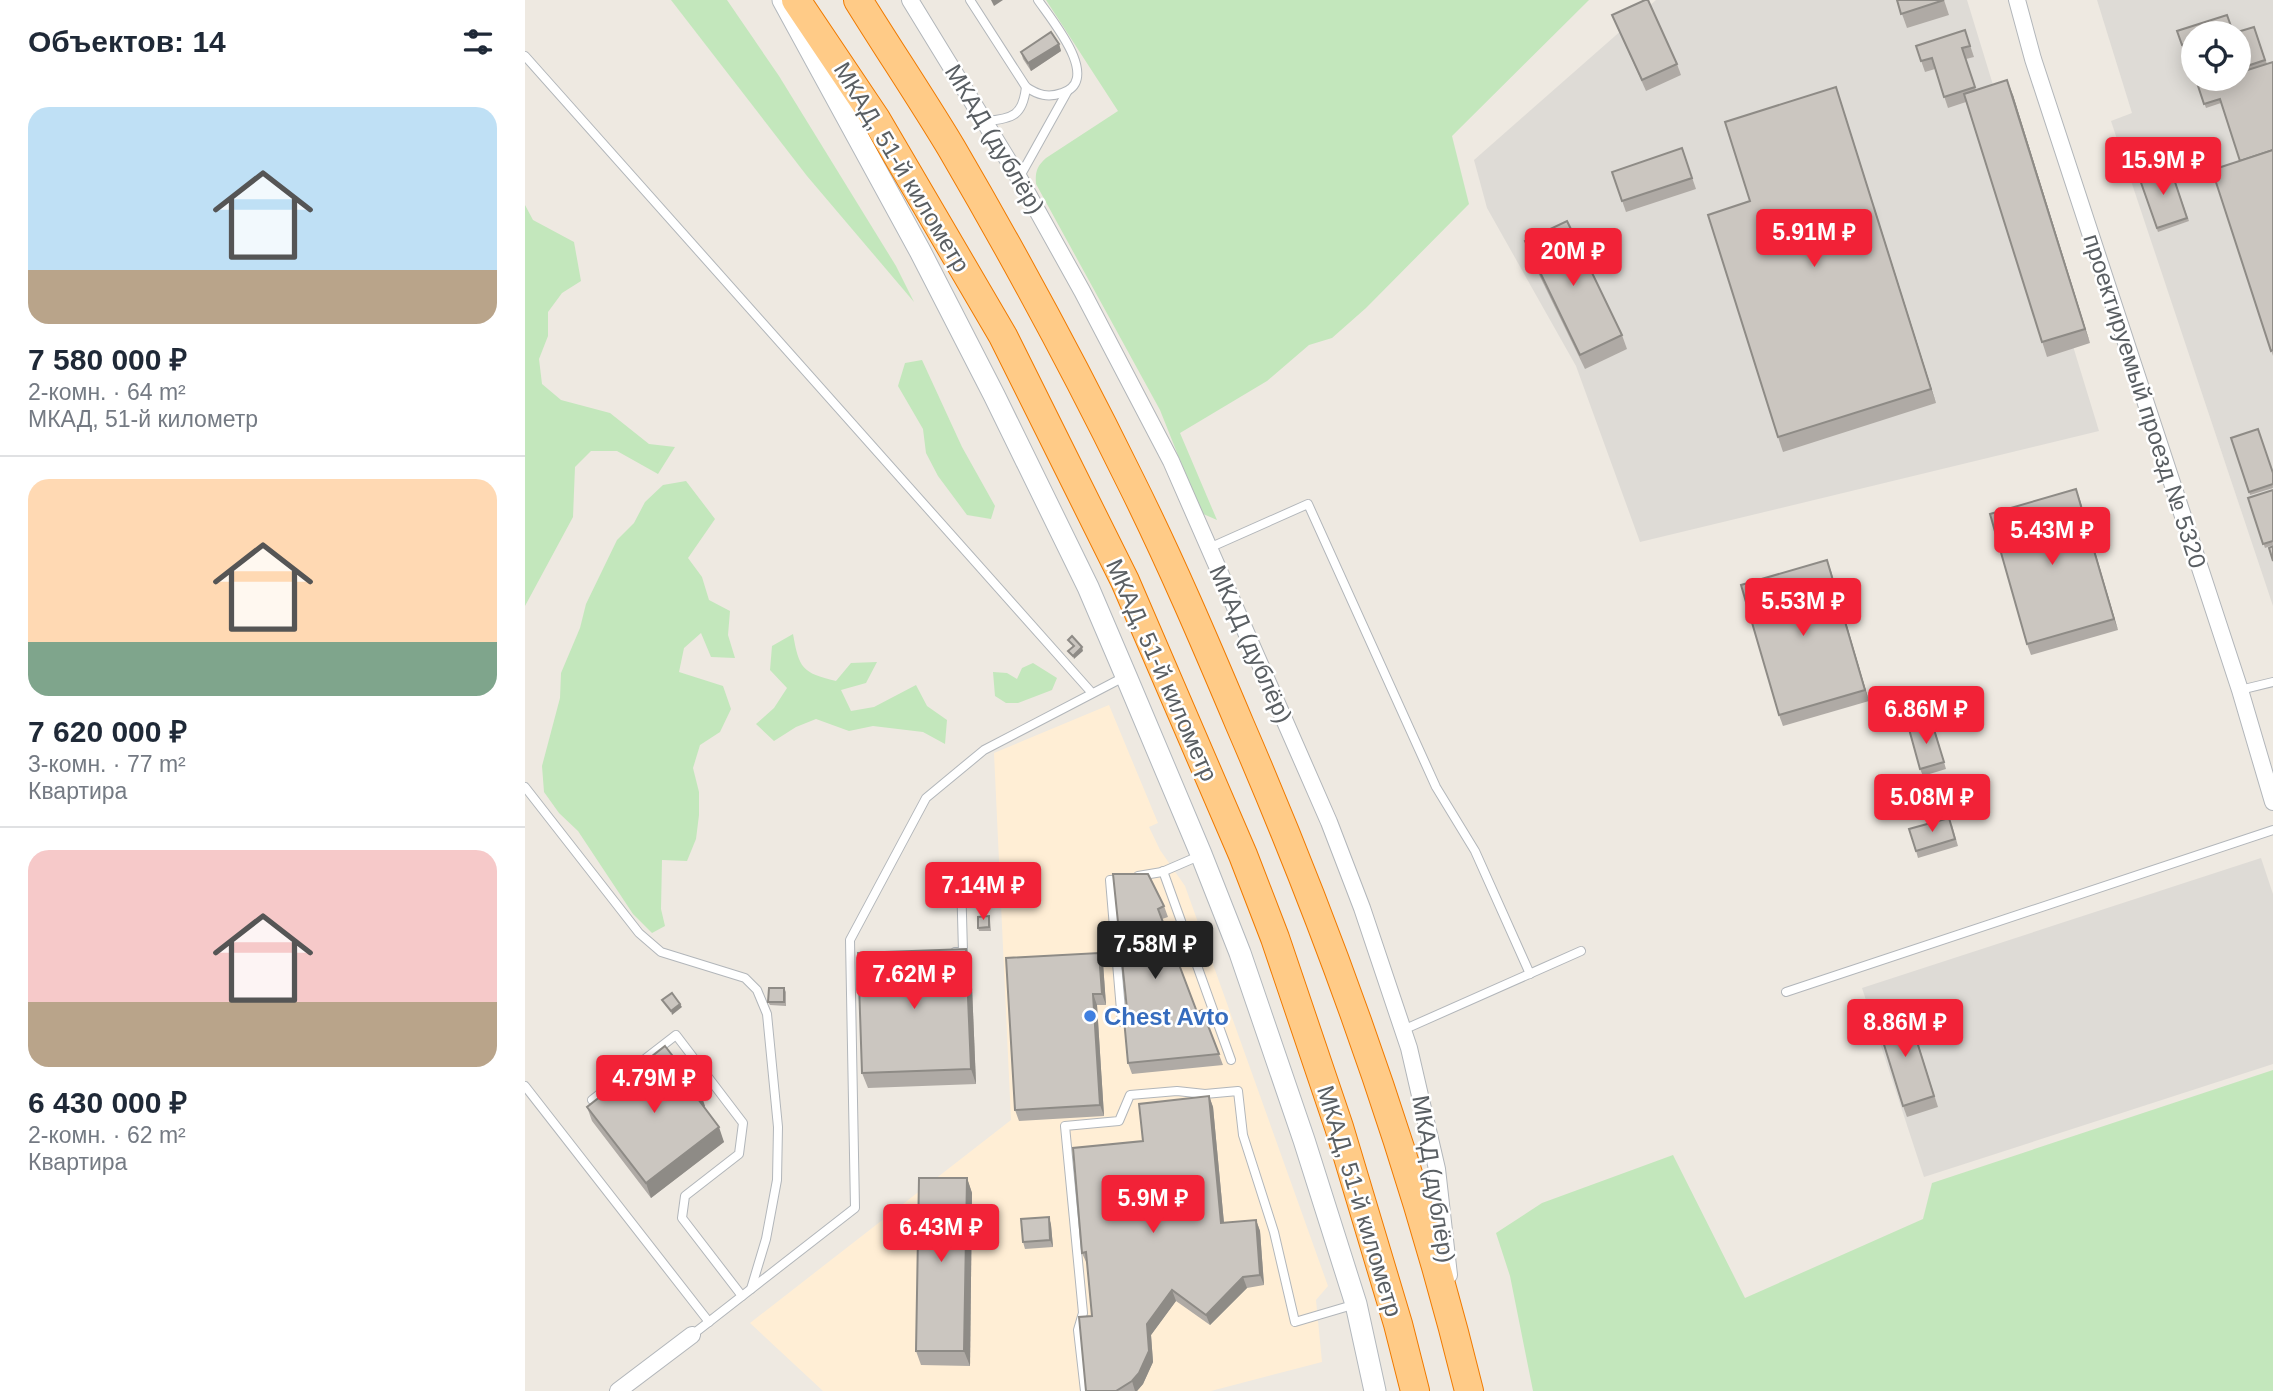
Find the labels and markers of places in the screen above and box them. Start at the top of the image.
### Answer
pin: 15.9M ₽ [2098,138,2228,197]
pin: 5.91M ₽ [1749,210,1879,269]
pin: 20M ₽ [1524,229,1622,288]
pin: 5.43M ₽ [1987,508,2117,567]
pin: 5.53M ₽ [1738,578,1868,638]
pin: 6.86M ₽ [1861,686,1991,746]
pin: 5.08M ₽ [1867,774,1997,834]
pin: 7.14M ₽ [918,862,1048,922]
pin: 7.58M ₽ [1090,922,1220,981]
pin: 7.62M ₽ [849,951,979,1011]
pin: 8.86M ₽ [1840,1000,1970,1059]
place label: Chest Avto [1104,1003,1229,1030]
marker: Chest Avto [1082,1008,1098,1024]
pin: 4.79M ₽ [589,1056,719,1115]
pin: 5.9M ₽ [1096,1176,1210,1235]
pin: 6.43M ₽ [876,1204,1006,1264]

